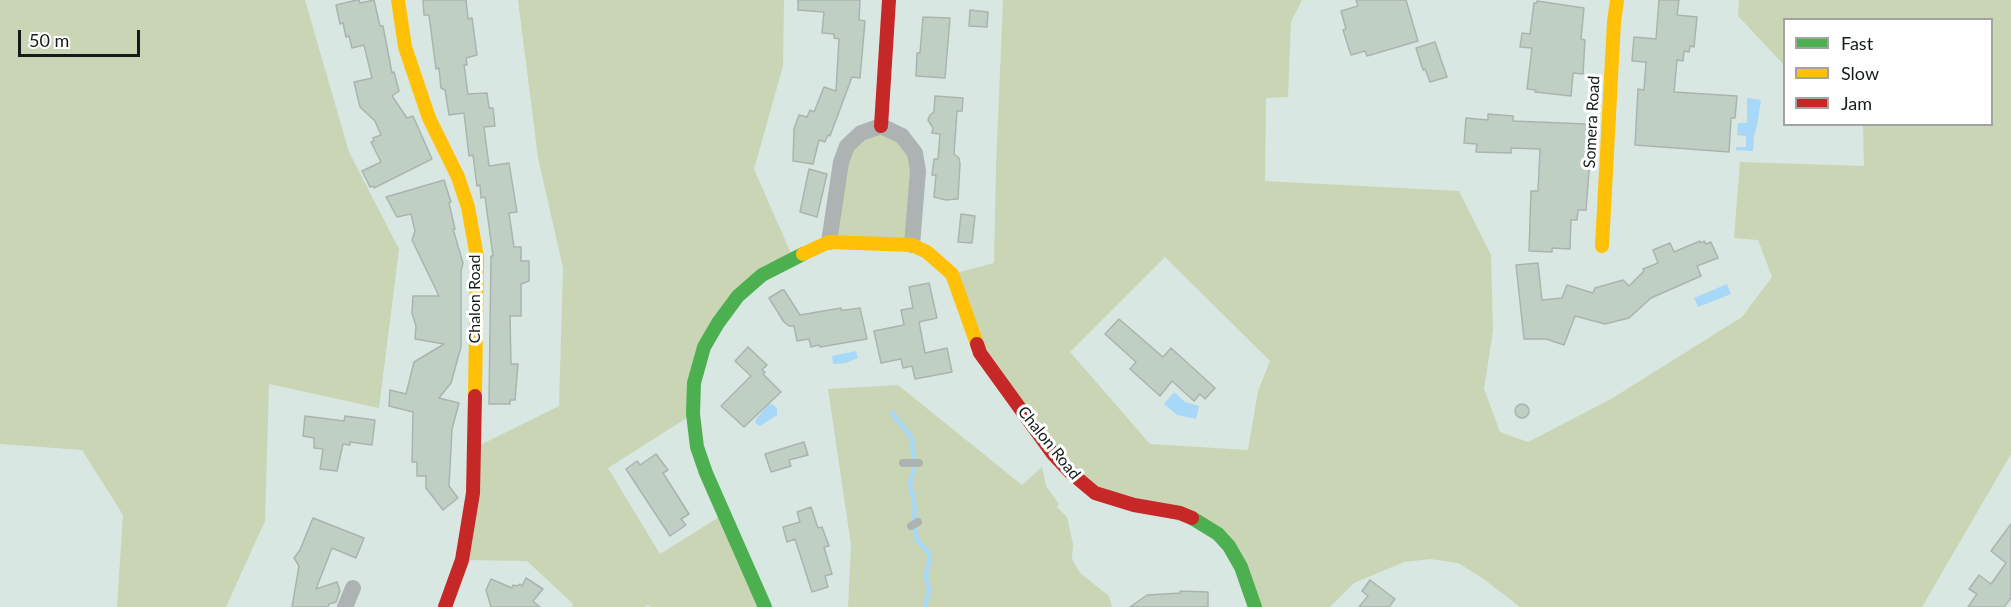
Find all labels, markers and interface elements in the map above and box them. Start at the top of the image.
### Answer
scale bar [21,18,142,56]
legend [1783,18,1993,126]
text: 50 m [29,29,69,51]
text: Fast [1841,32,1873,54]
text: Slow [1841,62,1879,84]
street label: Somera Road [1580,75,1604,169]
text: Jam [1841,92,1872,114]
street label: Chalon Road [465,255,485,343]
street label: Chalon Road [1014,402,1084,484]

